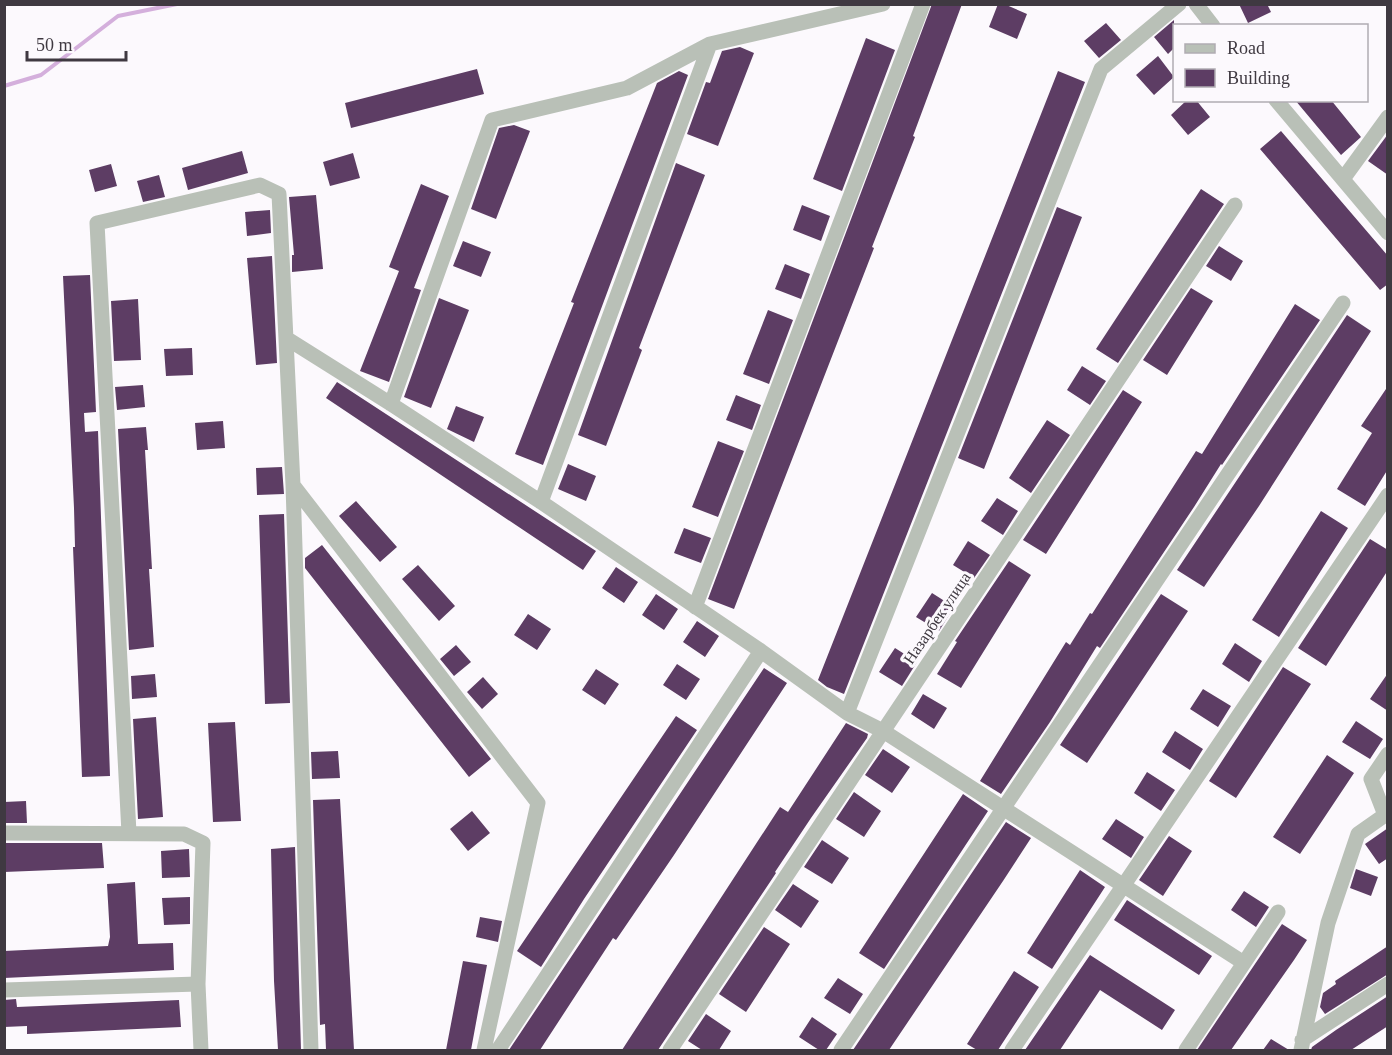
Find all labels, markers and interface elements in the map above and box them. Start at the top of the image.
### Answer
scale bar [27,24,126,62]
legend [1173,24,1368,102]
text: 50 m [36,35,73,55]
text: Road [1227,38,1265,58]
text: Building [1227,68,1290,88]
street label: Назарбек улица [900,569,975,667]

